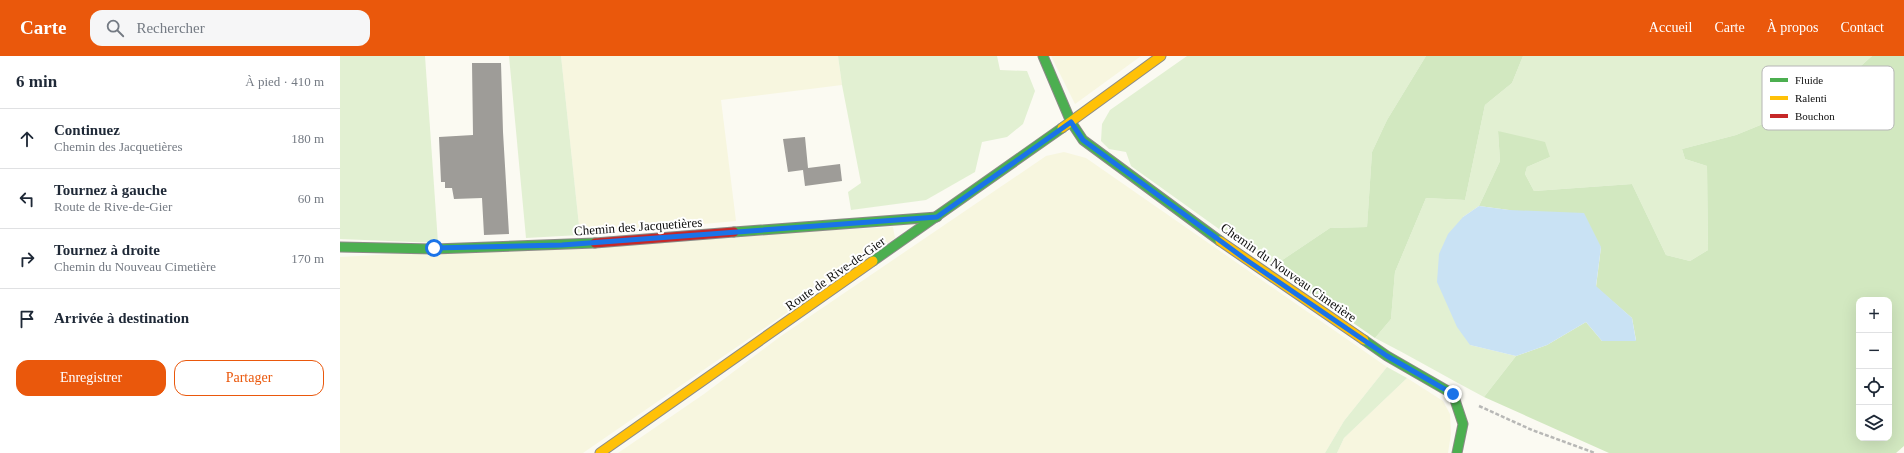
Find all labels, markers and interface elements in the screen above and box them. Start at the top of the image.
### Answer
search box [90,10,370,46]
text: Carte [20,17,66,38]
icon: search [104,17,126,39]
text: Rechercher [136,20,205,36]
text: Accueil [1649,20,1692,35]
text: Carte [1714,20,1745,35]
text: À propos [1767,20,1818,35]
text: Contact [1840,20,1884,35]
legend [1762,66,1894,130]
text: 6 min [16,72,57,91]
text: À pied · 410 m [245,74,324,89]
text: Fluide [1795,74,1823,86]
text: Ralenti [1795,92,1827,104]
text: Bouchon [1795,110,1835,122]
text: Continuez [54,122,120,138]
icon: ahead [16,128,38,150]
text: 180 m [291,131,324,146]
text: Chemin des Jacquetières [54,139,183,154]
text: Tournez à gauche [54,182,167,198]
icon: left [16,188,38,210]
text: 60 m [298,191,324,206]
text: Route de Rive-de-Gier [54,199,172,214]
street label: Chemin des Jacquetières [573,215,703,238]
street label: Chemin du Nouveau Cimetière [1218,220,1360,325]
street label: Route de Rive-de-Gier [782,233,889,314]
route start [425,239,443,257]
text: Tournez à droite [54,242,160,258]
icon: right [16,248,38,270]
text: 170 m [291,251,324,266]
text: Chemin du Nouveau Cimetière [54,259,216,274]
map controls [1856,297,1892,441]
button: + [1856,297,1892,333]
icon: arrive [16,308,38,330]
text: Arrivée à destination [54,310,189,326]
button: − [1856,333,1892,369]
button: Enregistrer [16,360,166,396]
button: Partager [174,360,324,396]
button: locate [1856,369,1892,405]
route end [1444,385,1462,403]
button: layers [1856,405,1892,441]

